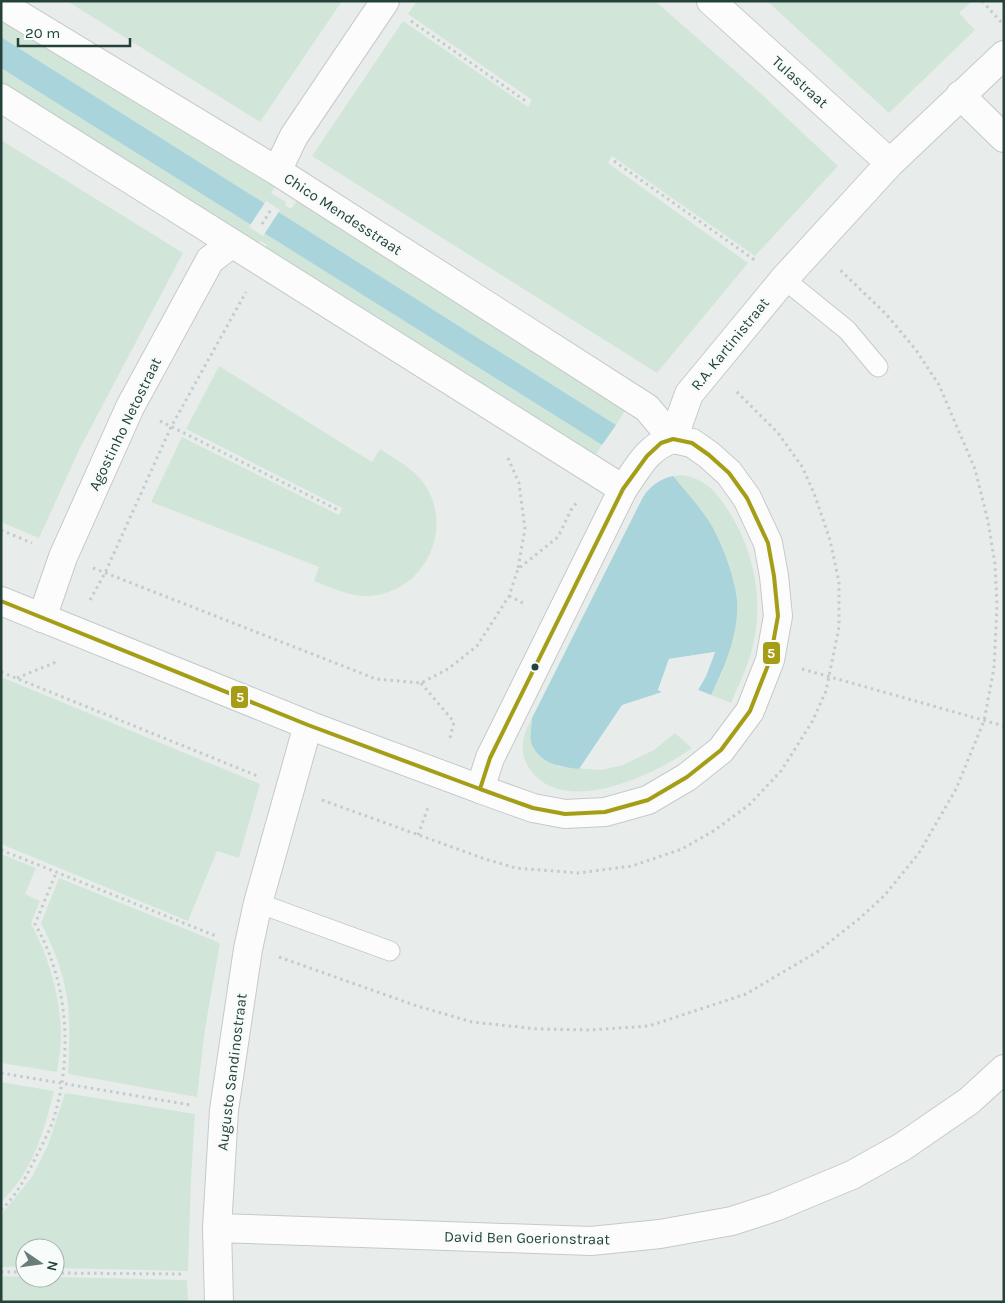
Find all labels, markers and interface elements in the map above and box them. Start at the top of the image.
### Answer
scale bar [18,15,130,47]
text: 20 m [25,24,60,42]
street label: Tulastraat [768,52,832,112]
street label: Chico Mendesstraat [281,169,406,259]
street label: R.A. Kartinistraat [687,294,773,394]
street label: Agostinho Netostraat [85,354,165,494]
line badge: 5 [762,641,781,665]
text: 5 [767,645,775,662]
unlabelled marker [530,662,540,672]
line badge: 5 [230,685,249,709]
text: 5 [236,689,244,706]
street label: Augusto Sandinostraat [213,992,251,1152]
street label: David Ben Goerionstraat [444,1228,611,1248]
north arrow [15,1238,65,1288]
text: N [43,1259,62,1273]

